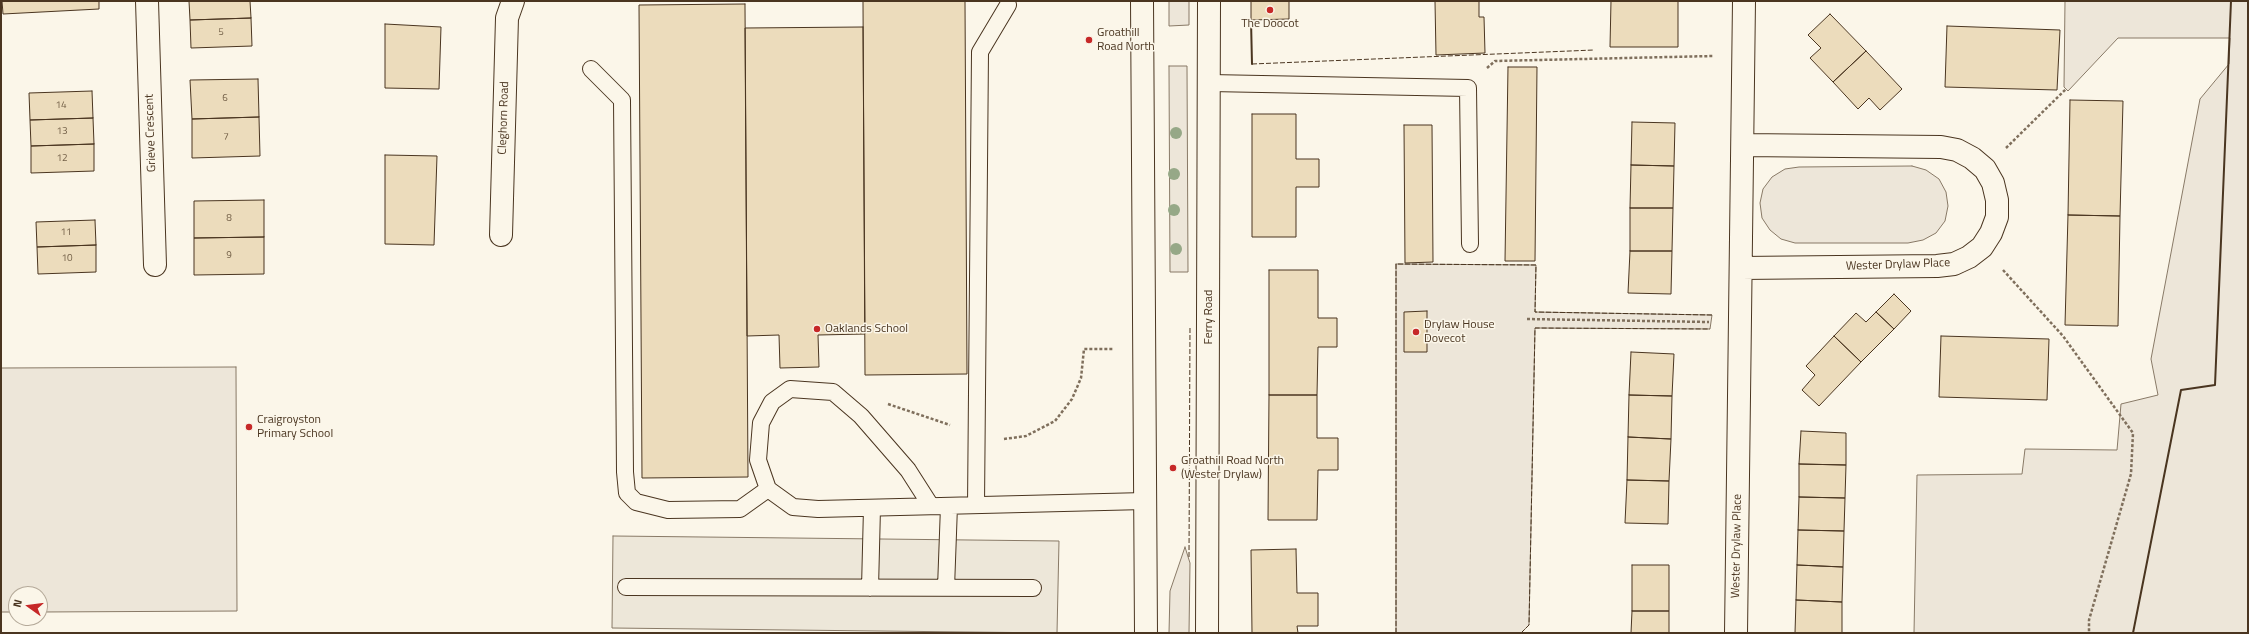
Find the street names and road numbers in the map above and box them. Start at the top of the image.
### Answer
street label: Cleghorn Road [496,81,512,155]
street label: Grieve Crescent [142,94,160,172]
street label: Wester Drylaw Place [1846,256,1950,274]
street label: Ferry Road [1202,290,1216,344]
street label: Wester Drylaw Place [1729,494,1745,598]

